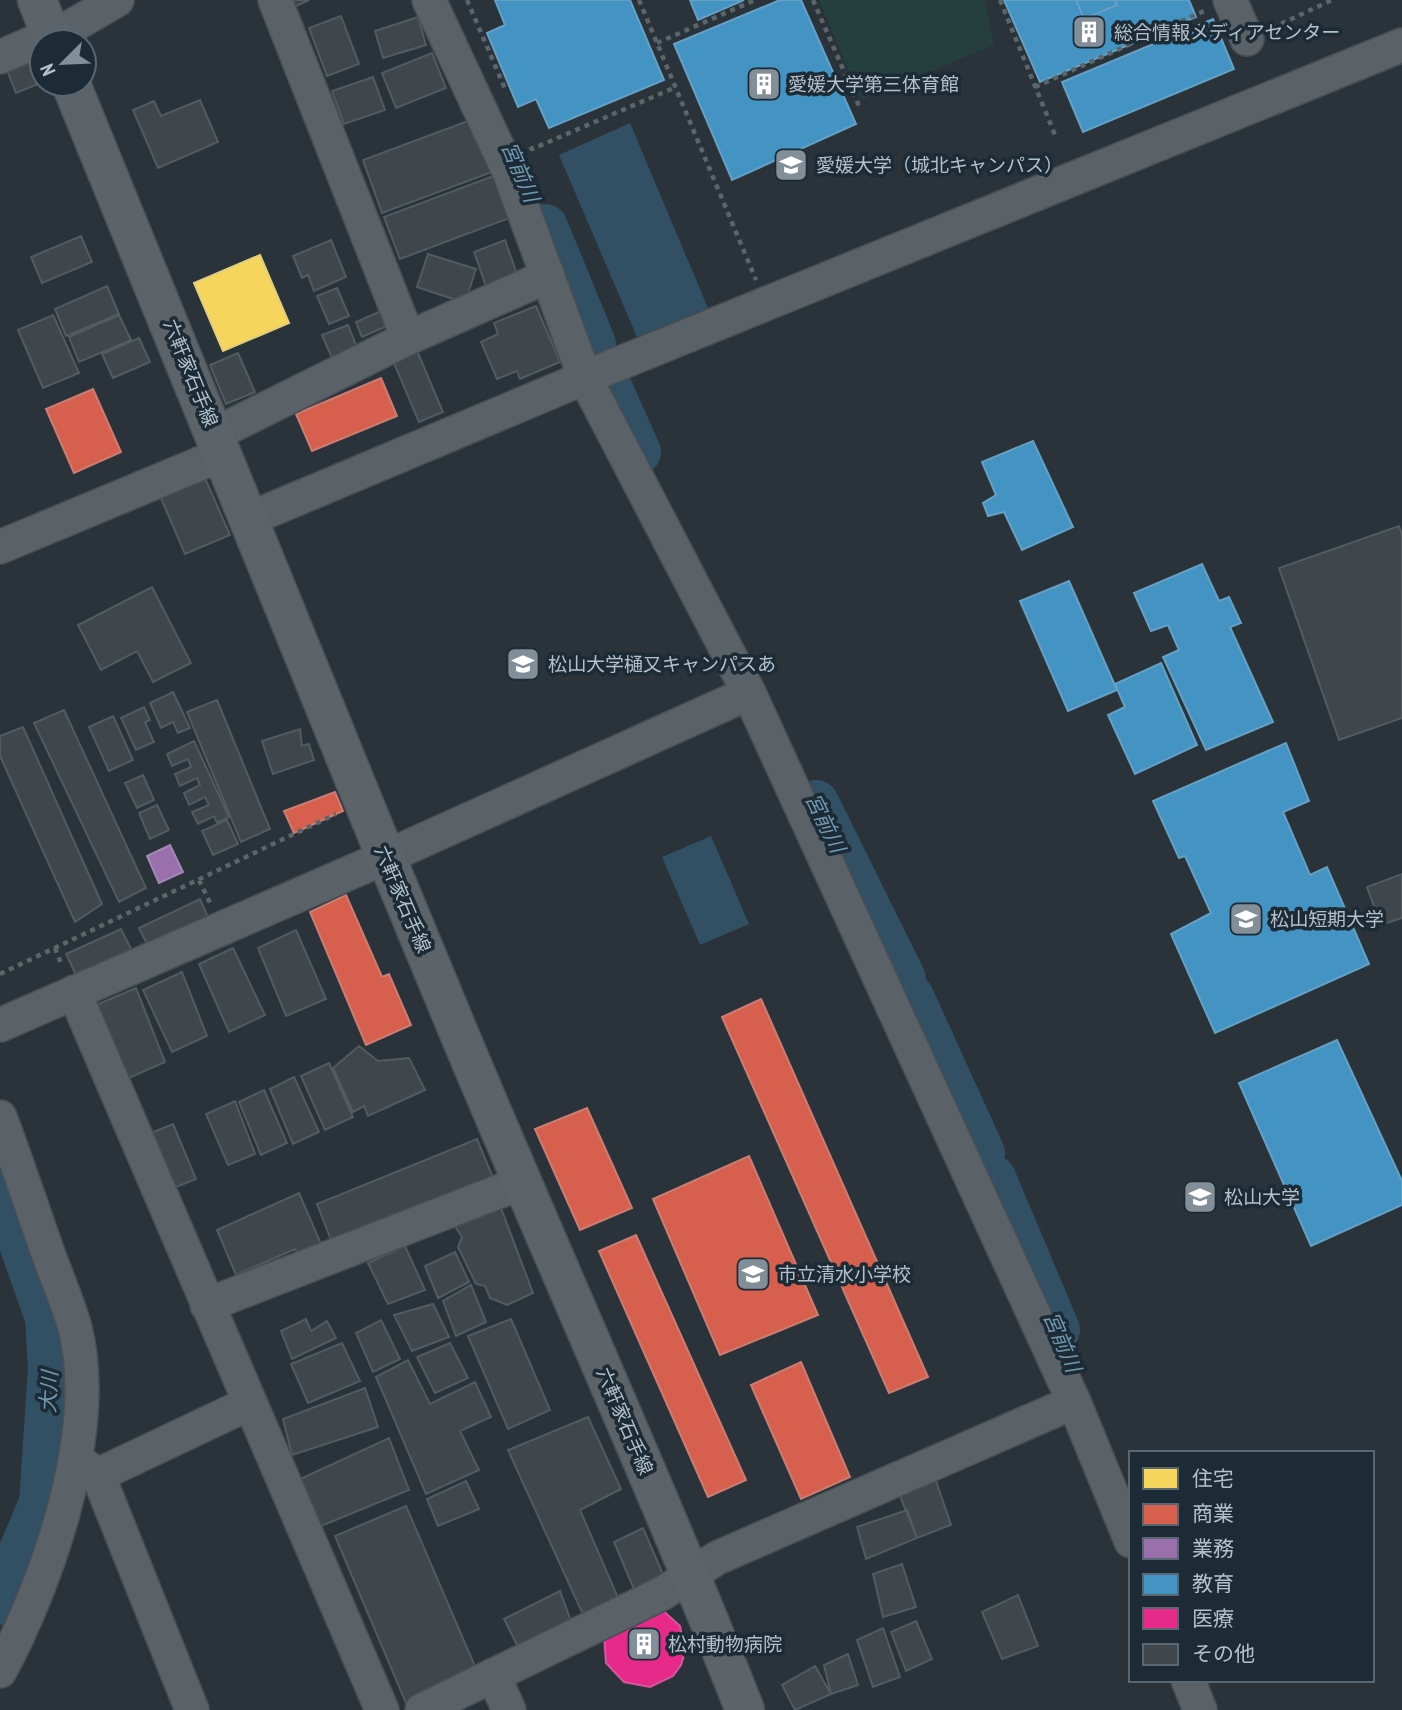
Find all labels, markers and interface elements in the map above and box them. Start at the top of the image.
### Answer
building icon: 総合情報メディアセンター [1070,13,1108,51]
place label: 総合情報メディアセンター [1114,20,1340,44]
north arrow [28,28,98,98]
text: N [34,60,61,79]
building icon: 愛媛大学第三体育館 [745,65,783,103]
place label: 愛媛大学第三体育館 [788,72,959,96]
water label: 宮前川 [496,138,546,208]
school or university icon: 愛媛大学（城北キャンパス） [772,146,810,184]
place label: 愛媛大学（城北キャンパス） [816,153,1063,177]
street label: 六軒家石手線 [159,316,223,430]
school or university icon: 松山大学樋又キャンパスあ [504,645,542,683]
place label: 松山大学樋又キャンパスあ [548,652,776,676]
water label: 宮前川 [800,789,852,859]
street label: 六軒家石手線 [370,842,436,956]
school or university icon: 松山短期大学 [1227,900,1265,938]
place label: 松山短期大学 [1270,907,1384,931]
school or university icon: 松山大学 [1181,1178,1219,1216]
place label: 松山大学 [1224,1185,1300,1209]
school or university icon: 市立清水小学校 [734,1255,772,1293]
place label: 市立清水小学校 [778,1262,911,1286]
water label: 宮前川 [1038,1308,1088,1378]
street label: 六軒家石手線 [592,1364,658,1478]
water label: 大川 [34,1368,63,1414]
legend [1129,1451,1374,1682]
text: 住宅 [1192,1465,1234,1492]
text: 商業 [1192,1500,1234,1527]
text: 業務 [1192,1535,1234,1562]
text: 教育 [1192,1570,1234,1597]
text: 医療 [1192,1605,1234,1632]
building icon: 松村動物病院 [625,1625,663,1663]
place label: 松村動物病院 [668,1632,782,1656]
text: その他 [1192,1640,1255,1667]

